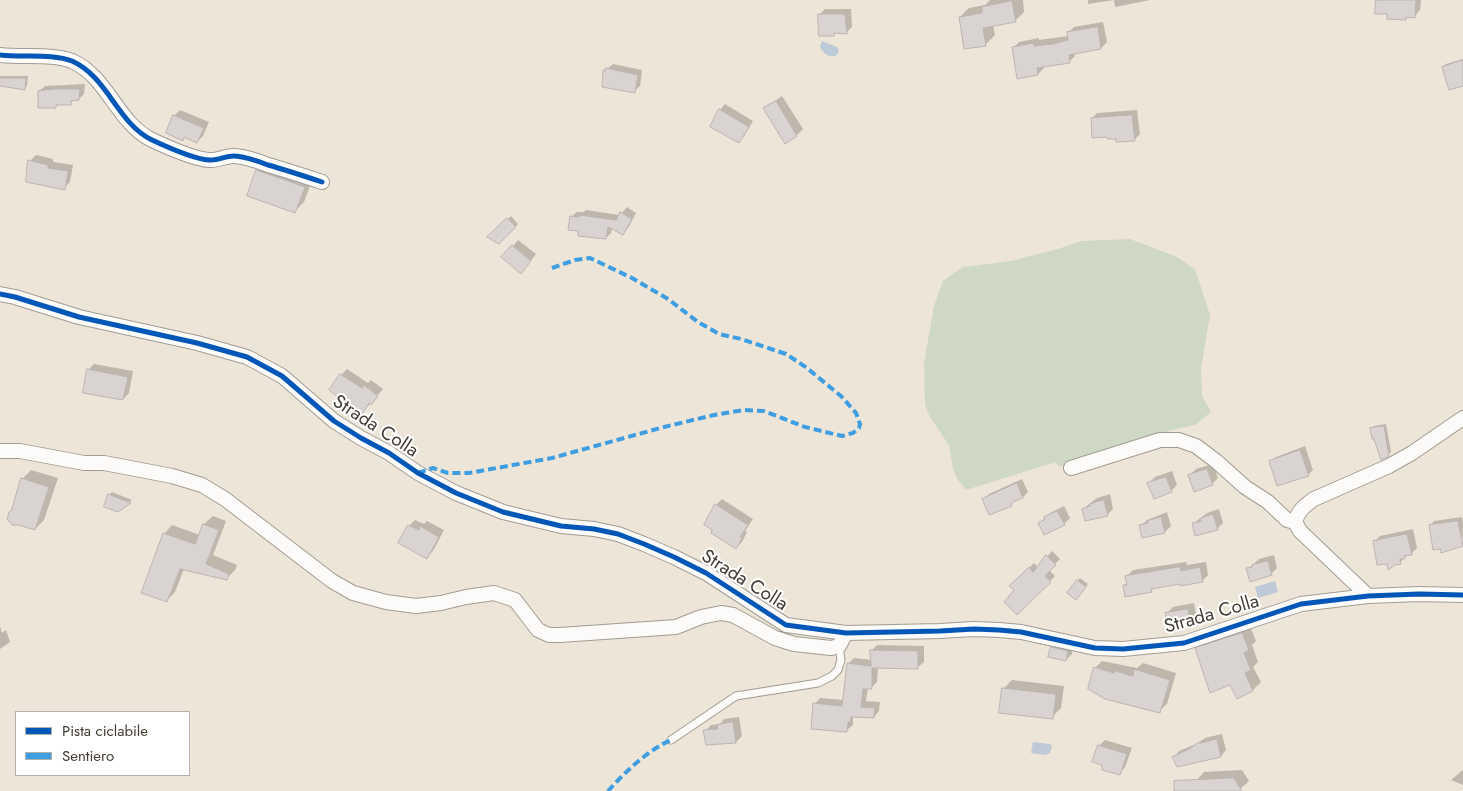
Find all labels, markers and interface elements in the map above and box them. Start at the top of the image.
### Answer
street label: Strada Colla [328,391,422,463]
street label: Strada Colla [697,545,791,617]
street label: Strada Colla [1162,591,1262,639]
legend [15,711,190,776]
text: Pista ciclabile [62,720,148,742]
text: Sentiero [62,745,114,767]

